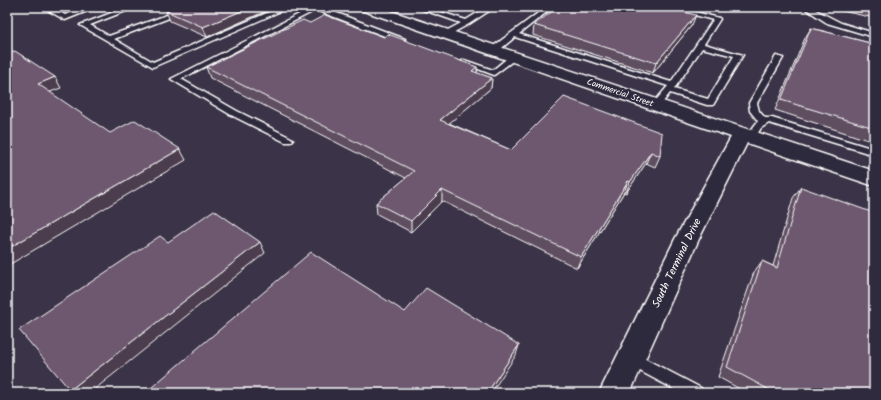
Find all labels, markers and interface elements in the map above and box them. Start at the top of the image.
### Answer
street label: Commercial Street [585,75,656,112]
street label: South Terminal Drive [648,215,707,311]

